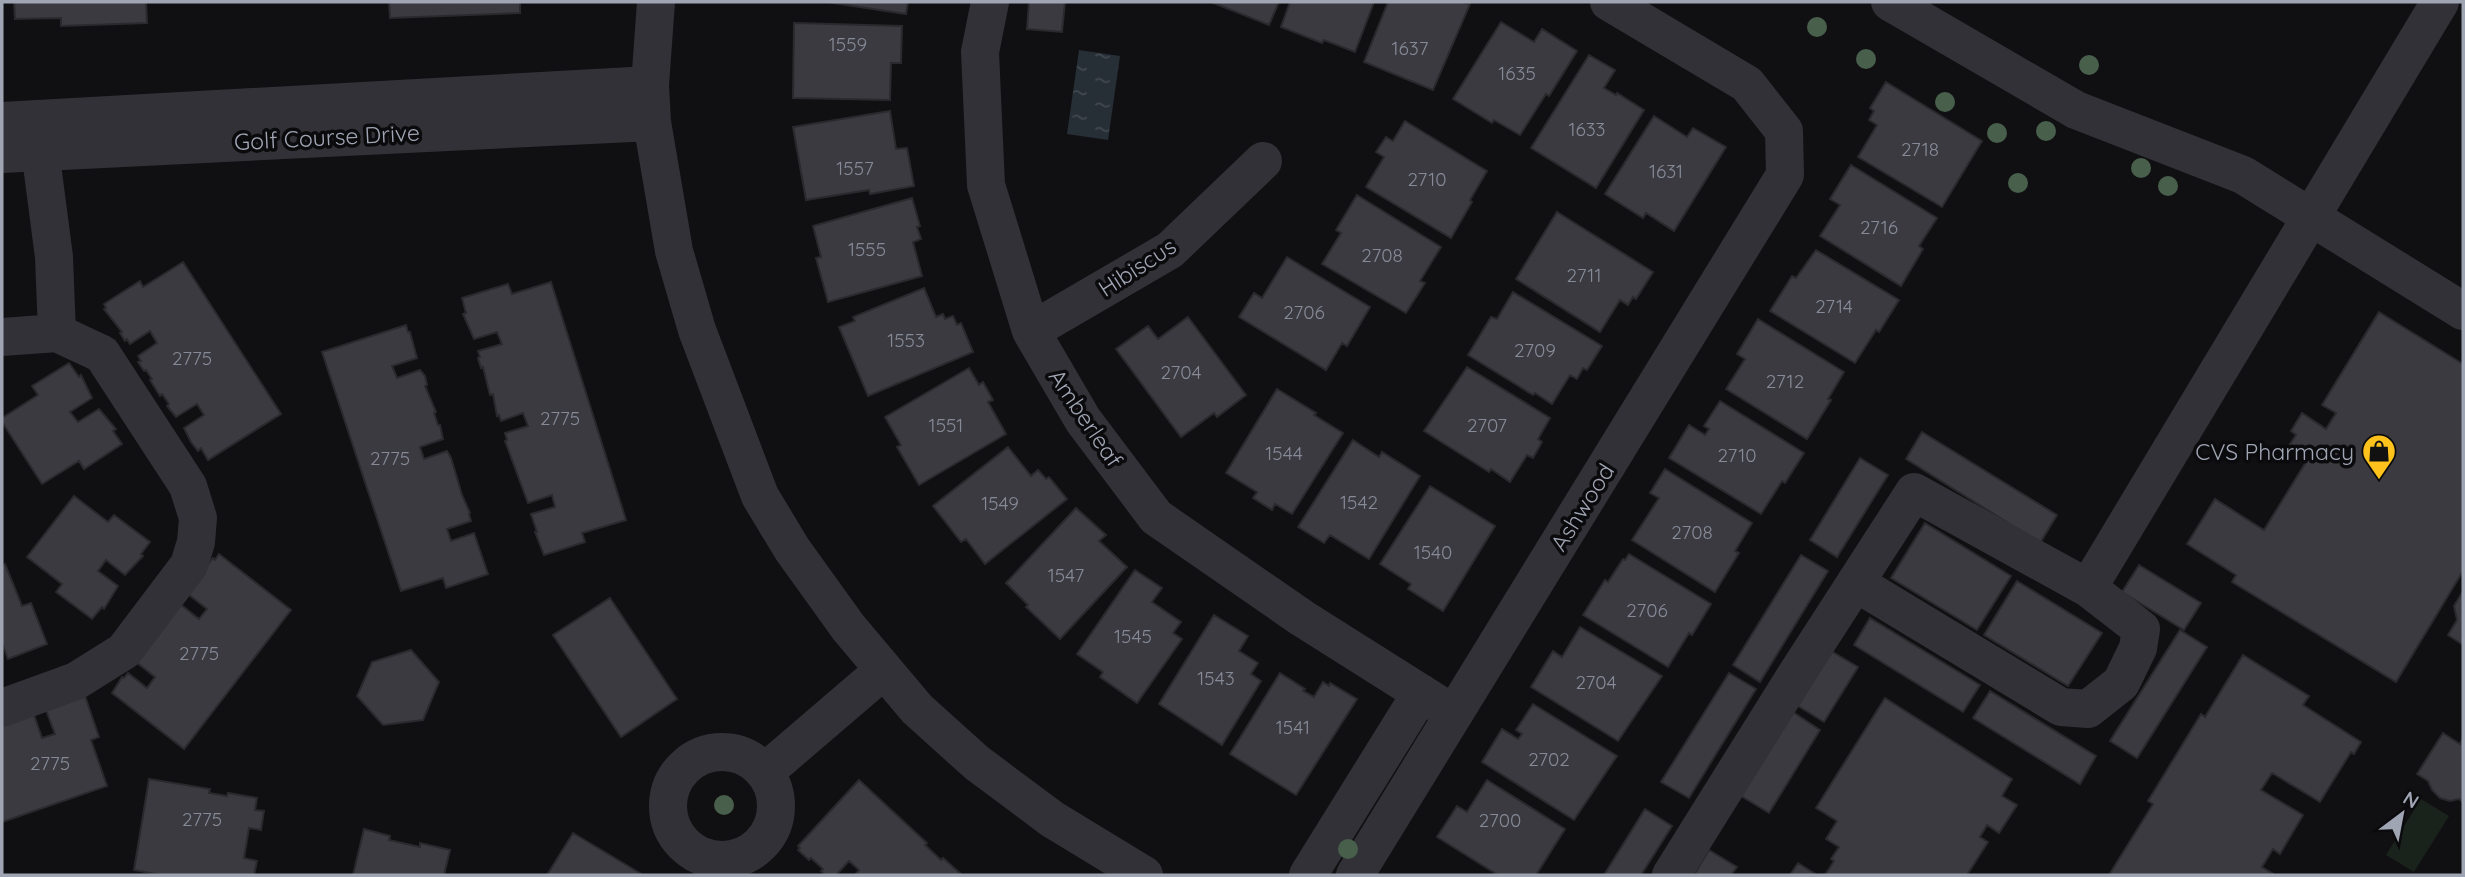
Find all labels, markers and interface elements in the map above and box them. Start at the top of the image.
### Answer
house number: 1559 [829,32,867,56]
house number: 1637 [1392,36,1429,60]
house number: 1635 [1498,61,1536,85]
house number: 1633 [1568,117,1606,141]
street label: Golf Course Drive [233,118,421,156]
house number: 2718 [1901,137,1939,161]
house number: 1557 [836,156,874,180]
house number: 1631 [1649,159,1683,183]
house number: 2710 [1407,167,1447,191]
house number: 2716 [1860,215,1898,239]
street label: Hibiscus [1093,231,1181,303]
house number: 1555 [848,237,886,261]
house number: 2708 [1361,243,1403,267]
house number: 2711 [1567,263,1601,287]
house number: 2714 [1815,294,1853,318]
house number: 2706 [1283,300,1325,324]
house number: 1553 [887,328,925,352]
house number: 2709 [1514,338,1556,362]
house number: 2775 [172,346,212,370]
house number: 2704 [1160,360,1202,384]
street label: Amberleaf [1043,363,1129,473]
house number: 2712 [1766,369,1804,393]
house number: 2775 [540,406,580,430]
house number: 1551 [929,413,963,437]
house number: 2707 [1467,413,1507,437]
shop icon: CVS Pharmacy [2360,432,2398,481]
place label: CVS Pharmacy [2195,437,2354,466]
house number: 1544 [1265,441,1303,465]
house number: 2710 [1717,443,1757,467]
house number: 2775 [370,446,410,470]
street label: Ashwood [1544,458,1620,556]
house number: 1542 [1340,490,1378,514]
house number: 1549 [981,491,1019,515]
house number: 2708 [1671,520,1713,544]
house number: 1540 [1414,540,1452,564]
house number: 1547 [1048,563,1085,587]
house number: 2706 [1626,598,1668,622]
house number: 1545 [1114,624,1152,648]
house number: 2775 [179,641,219,665]
house number: 1543 [1197,666,1235,690]
house number: 2704 [1575,670,1617,694]
house number: 1541 [1276,715,1310,739]
house number: 2702 [1528,747,1570,771]
house number: 2775 [30,751,70,775]
north arrow [2367,779,2437,849]
text: N [2399,786,2423,813]
house number: 2775 [182,807,222,831]
house number: 2700 [1479,808,1521,832]

